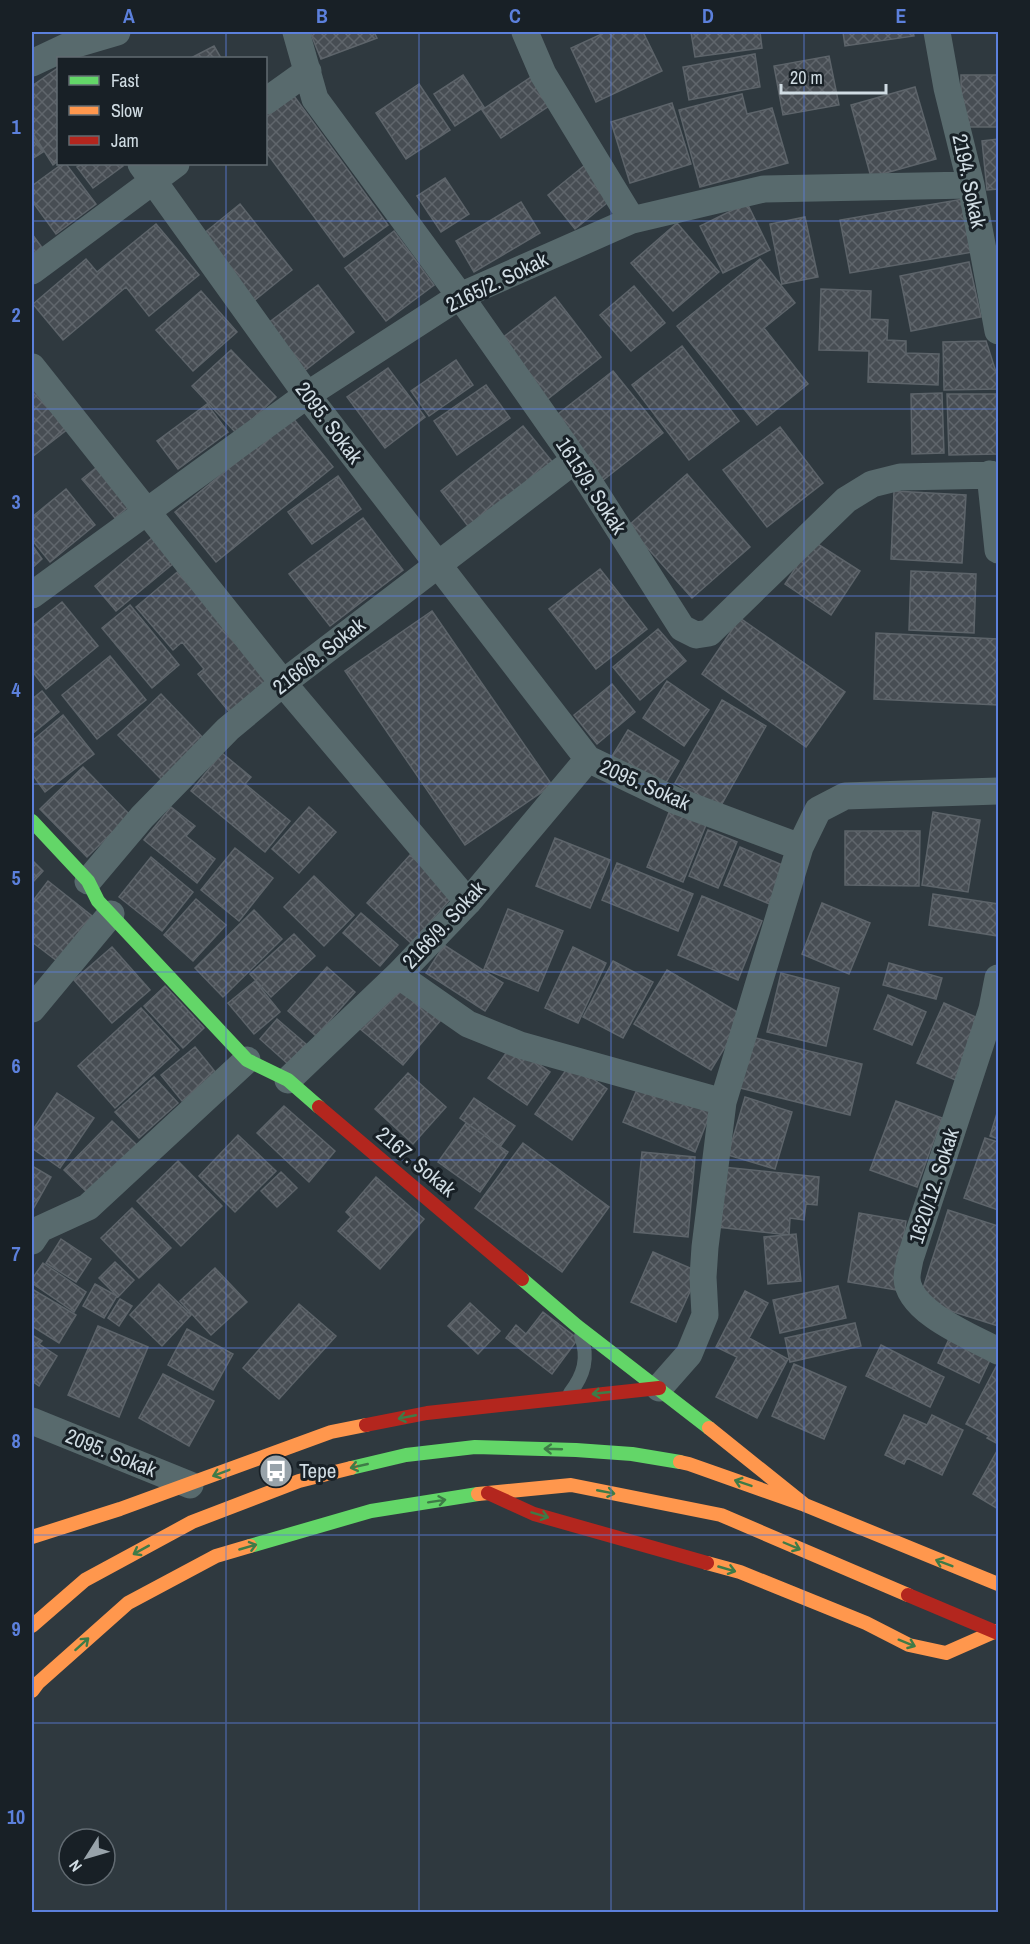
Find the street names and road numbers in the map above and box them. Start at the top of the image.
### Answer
street label: 2194. Sokak [945,131,994,231]
street label: 2165/2. Sokak [441,244,553,319]
street label: 2095. Sokak [289,376,370,470]
street label: 1615/9. Sokak [549,432,634,540]
street label: 2166/8. Sokak [266,610,371,701]
street label: 2095. Sokak [596,752,695,817]
street label: 2166/9. Sokak [395,874,492,975]
street label: 2167. Sokak [370,1120,463,1204]
street label: 1620/12. Sokak [901,1124,966,1247]
street label: 2095. Sokak [61,1421,161,1484]

